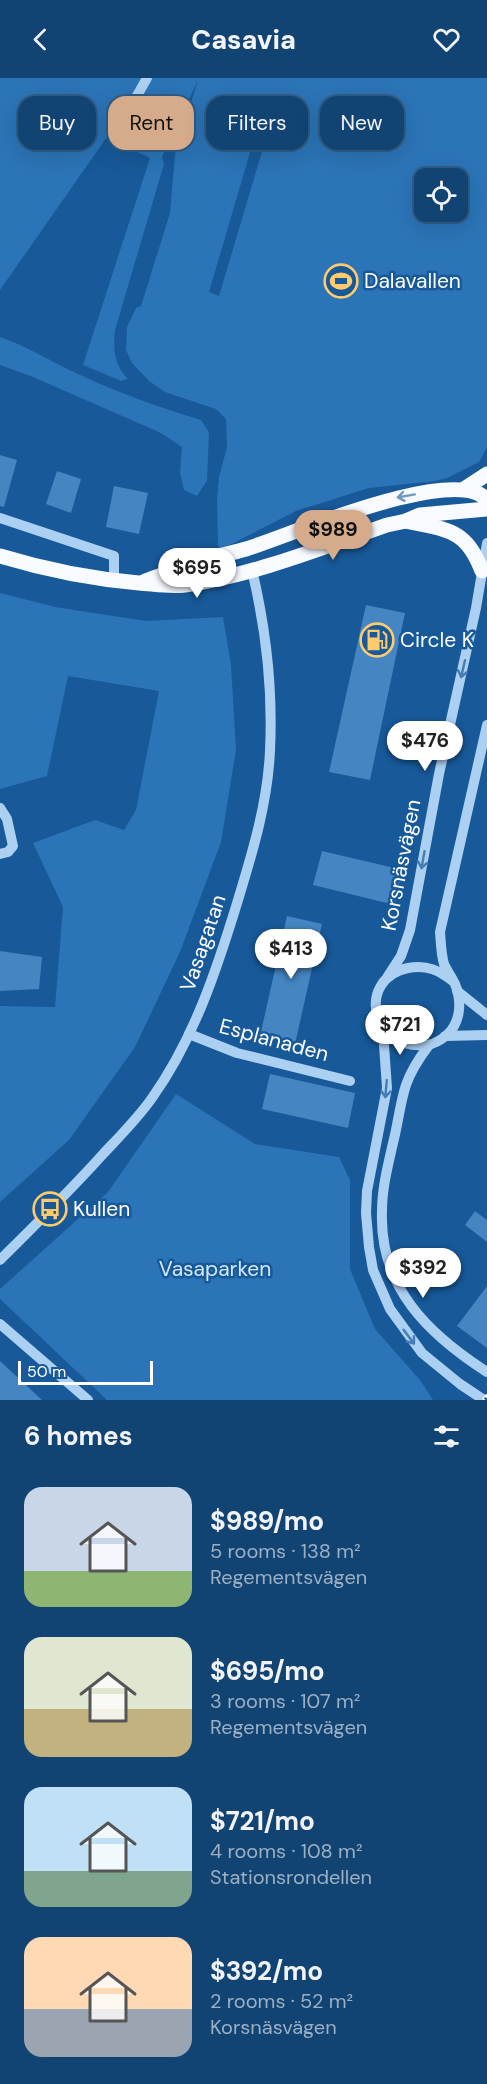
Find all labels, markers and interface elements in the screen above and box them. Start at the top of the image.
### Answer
text: Casavia [191,22,296,57]
icon: back [24,23,57,56]
icon: heart [430,23,463,56]
chip: Buy [18,96,96,150]
chip: Rent [108,96,194,150]
chip: Filters [206,96,308,150]
chip: New [320,96,404,150]
map controls [414,168,468,222]
button: locate [414,168,468,222]
sports icon: Dalavallen [323,263,359,299]
place label: Dalavallen [364,267,461,295]
one-way arrow [397,491,417,502]
pin: $989 [297,510,369,561]
text: $989 [308,516,358,542]
pin: $695 [161,548,233,599]
text: $695 [172,554,222,580]
fuel station icon: Circle K [359,622,395,658]
place label: Circle K [400,626,474,654]
one-way arrow [456,660,468,679]
pin: $476 [389,721,461,772]
text: $476 [401,727,449,753]
street label: Korsnäsvägen [375,797,427,933]
one-way arrow [417,850,428,870]
street label: Vasagatan [173,891,233,995]
pin: $413 [255,929,327,980]
text: $413 [269,935,313,961]
pin: $721 [364,1005,436,1056]
text: $721 [379,1011,421,1037]
street label: Esplanaden [216,1012,332,1068]
one-way arrow [380,1078,391,1098]
bus stop icon: Kullen [32,1191,68,1227]
place label: Kullen [73,1195,130,1223]
pin: $392 [387,1248,459,1299]
text: $392 [399,1254,447,1280]
park label: Vasaparken [159,1255,271,1283]
one-way arrow [403,1329,416,1345]
scale bar [18,1358,153,1386]
text: 50 m [27,1361,66,1382]
text: 6 homes [24,1419,132,1453]
icon: filters [430,1420,463,1453]
text: $989/mo [210,1504,324,1538]
icon: home [72,1511,144,1583]
text: 5 rooms · 138 m² [210,1538,361,1564]
text: Regementsvägen [210,1564,367,1590]
text: $695/mo [210,1654,325,1688]
icon: home [72,1661,144,1733]
text: 3 rooms · 107 m² [210,1688,360,1714]
text: Regementsvägen [210,1714,367,1740]
text: $721/mo [210,1804,315,1838]
icon: home [72,1811,144,1883]
text: 4 rooms · 108 m² [210,1838,362,1864]
text: Stationsrondellen [210,1864,372,1890]
text: $392/mo [210,1954,323,1988]
icon: home [72,1961,144,2033]
text: 2 rooms · 52 m² [210,1988,353,2014]
text: Korsnäsvägen [210,2014,337,2040]

